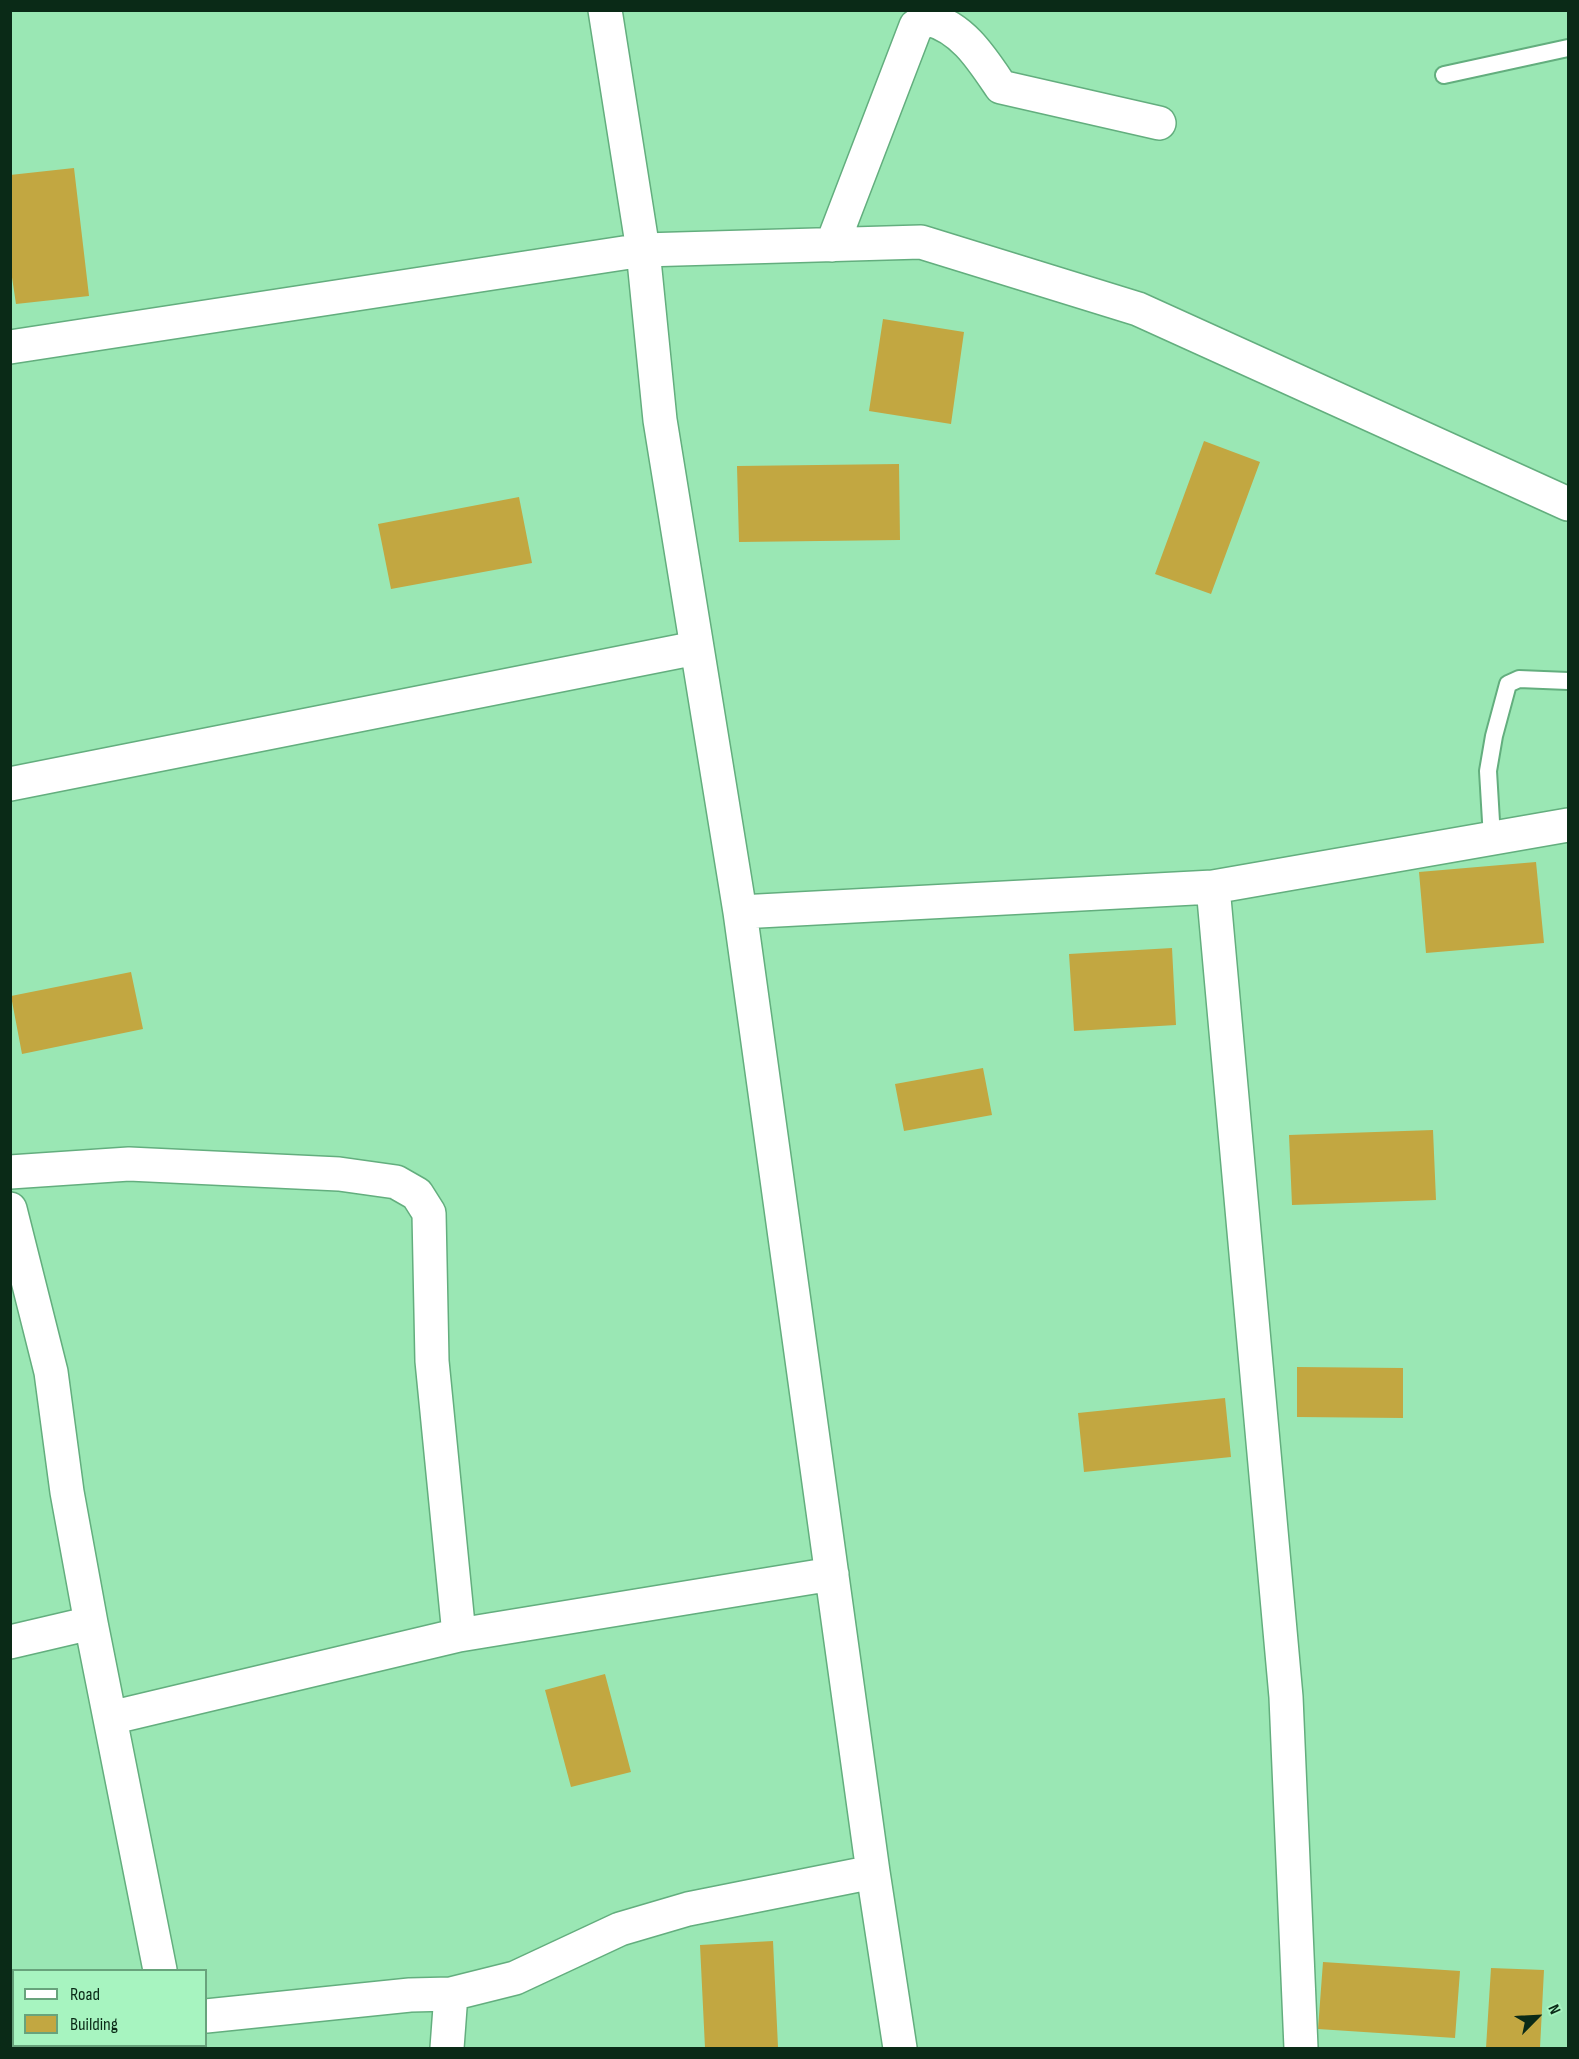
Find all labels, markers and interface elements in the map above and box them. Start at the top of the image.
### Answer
legend [12,1969,207,2047]
text: Road [70,1984,100,2005]
north arrow [1507,1987,1567,2047]
text: N [1543,2002,1564,2017]
text: Building [70,2014,118,2035]

